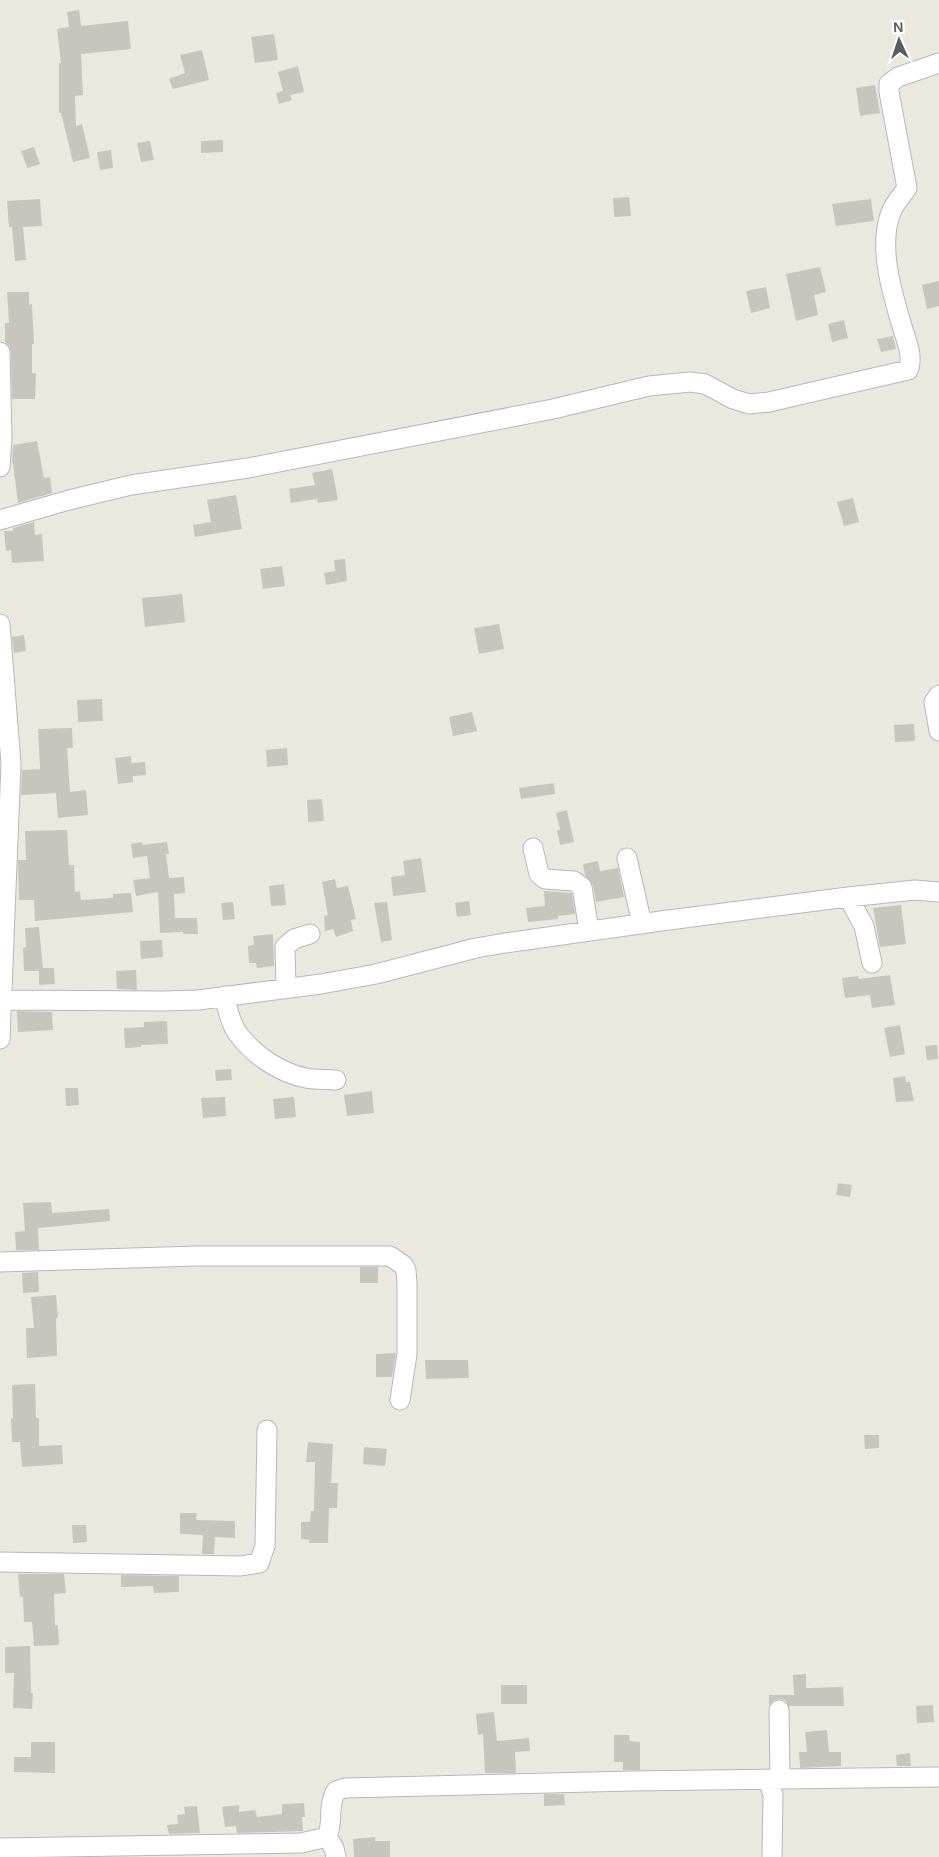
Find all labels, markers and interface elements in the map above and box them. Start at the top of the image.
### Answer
north arrow [874,15,924,65]
text: N [893,19,904,35]

